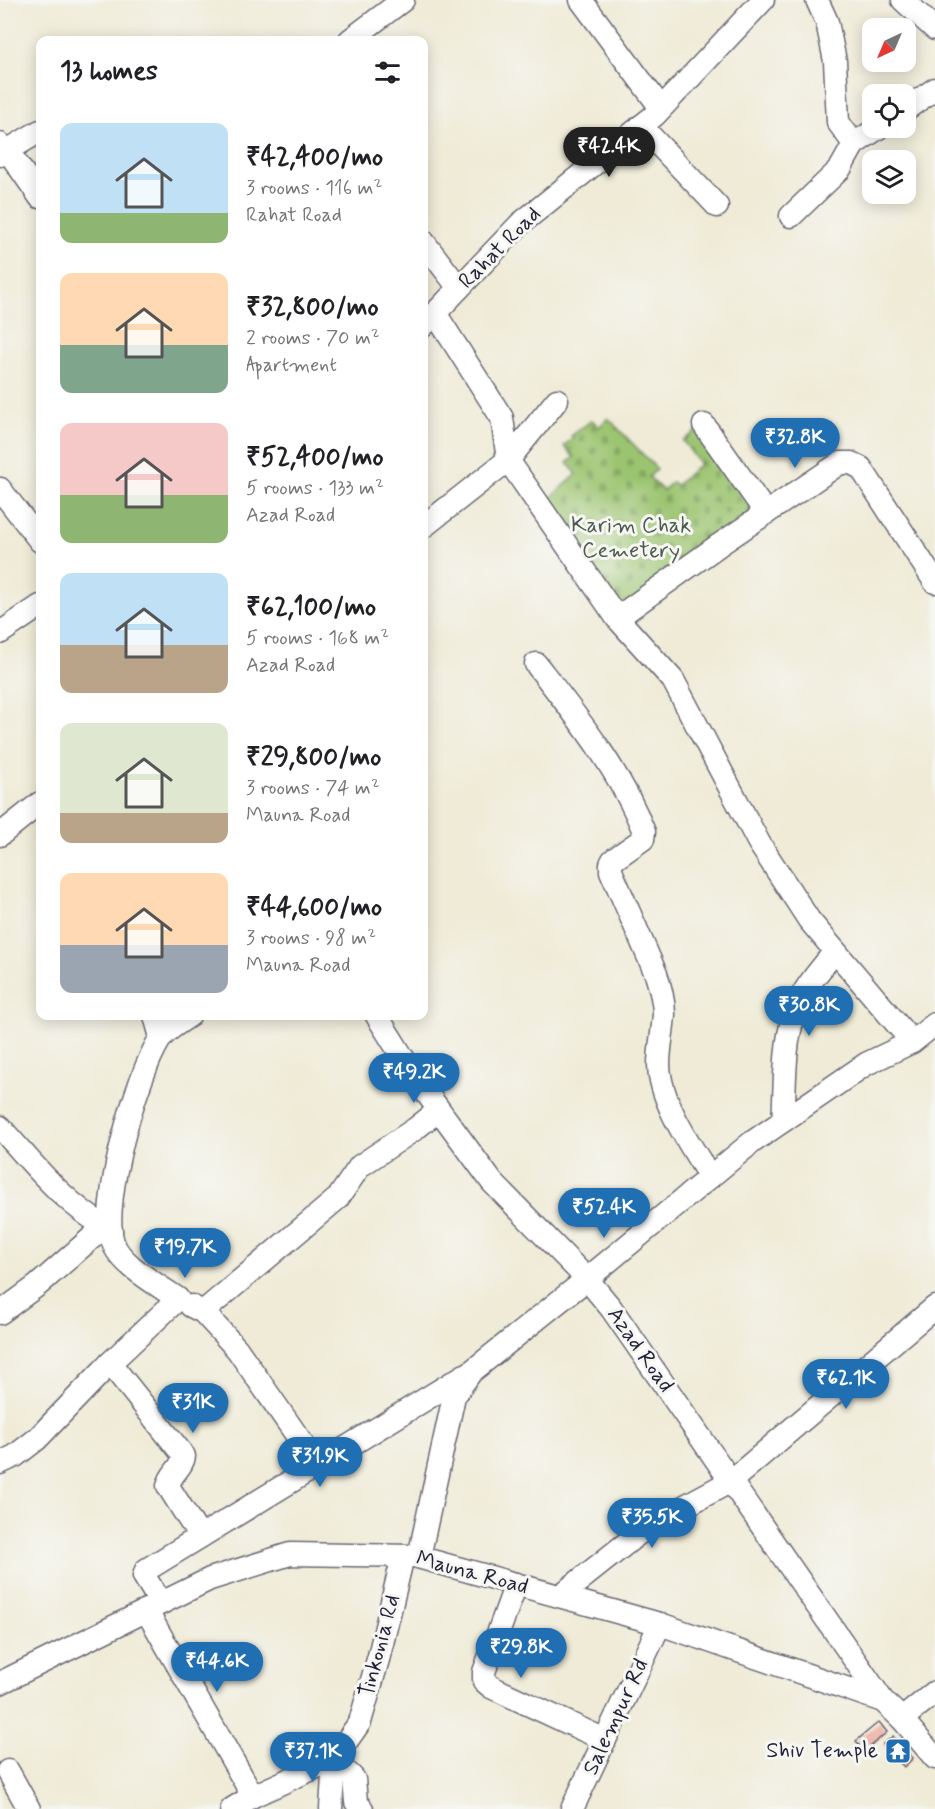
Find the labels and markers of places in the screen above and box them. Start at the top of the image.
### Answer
pin: ₹42.4K [560,127,658,178]
pin: ₹32.8K [746,418,844,469]
pin: ₹30.8K [760,986,858,1037]
pin: ₹49.2K [365,1053,463,1104]
pin: ₹52.4K [555,1188,653,1239]
pin: ₹19.7K [136,1228,234,1279]
pin: ₹62.1K [797,1359,895,1410]
pin: ₹31K [157,1383,229,1434]
pin: ₹31.9K [271,1437,369,1488]
pin: ₹35.5K [603,1498,701,1549]
pin: ₹29.8K [472,1628,570,1679]
pin: ₹44.6K [168,1642,266,1693]
pin: ₹37.1K [264,1732,362,1783]
temple icon: Shiv Temple [883,1736,913,1766]
place label: Shiv Temple [766,1737,878,1765]

